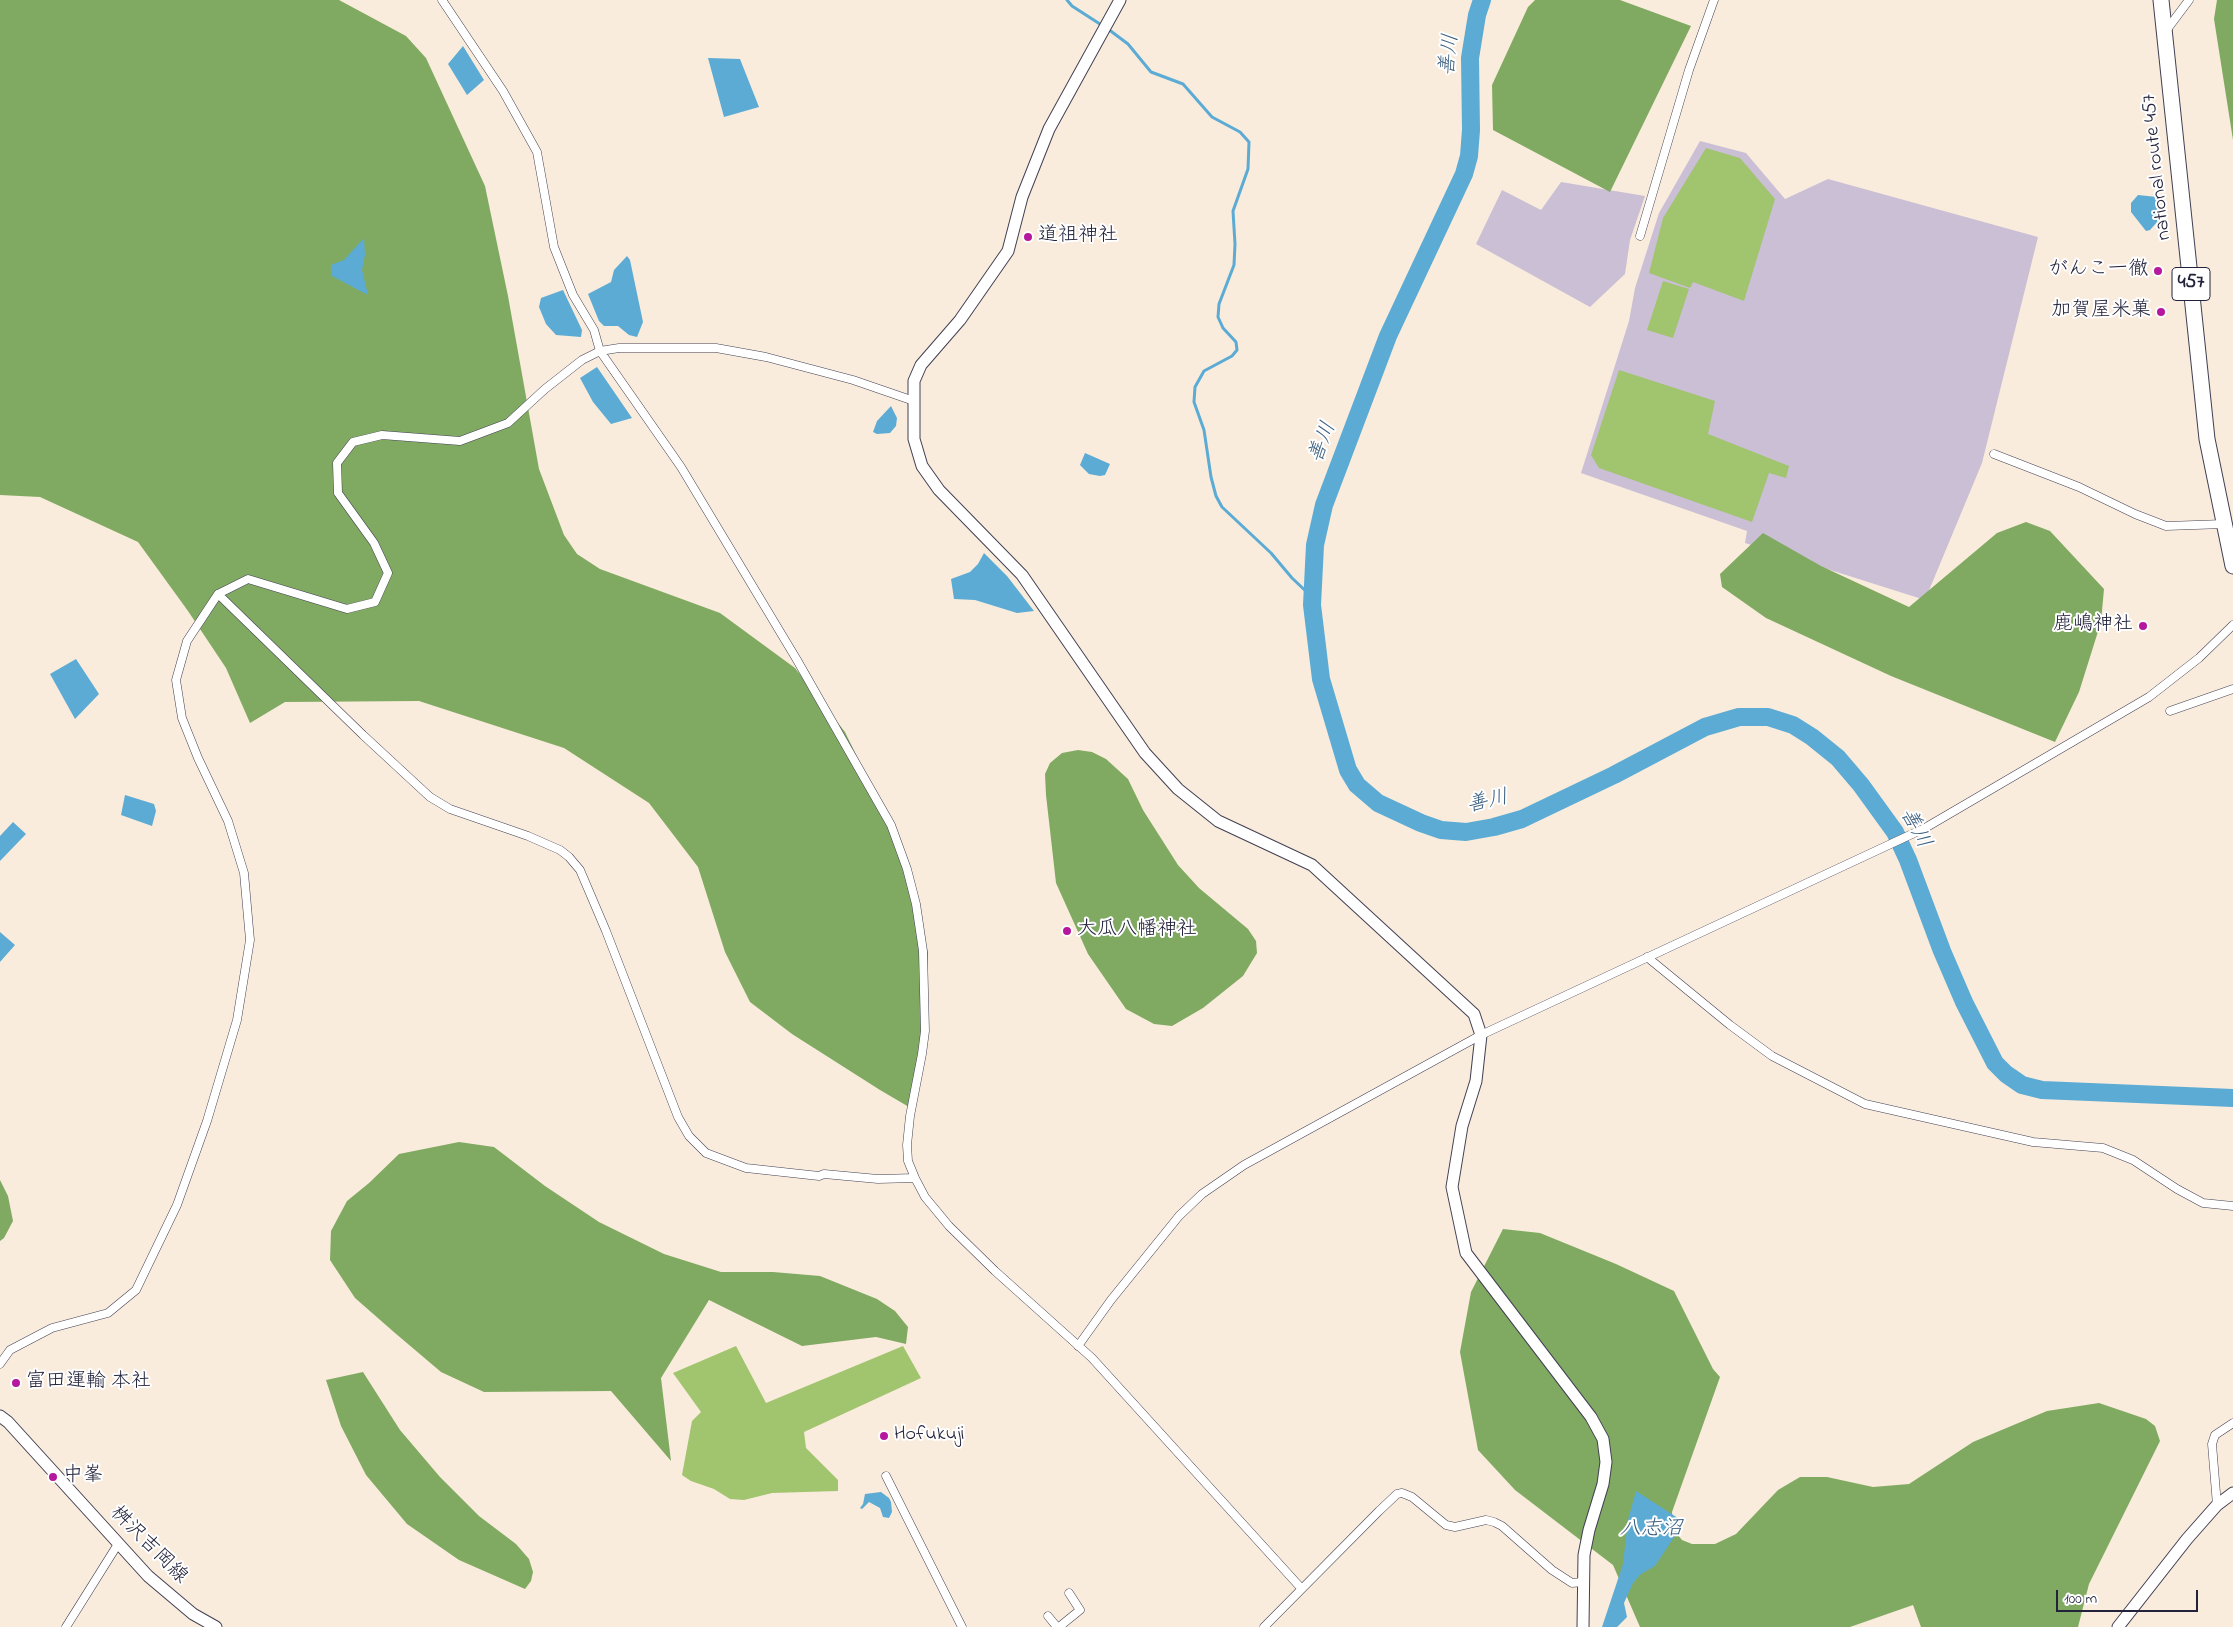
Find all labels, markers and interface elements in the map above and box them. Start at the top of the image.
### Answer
water label: 善川 [1436,33,1466,77]
street label: national route 457 [2138,93,2178,241]
place label: 道祖神社 [1038,225,1118,249]
marker: 道祖神社 [1022,231,1034,243]
place label: がんこ一徹 [2048,259,2148,283]
marker: がんこ一徹 [2152,265,2164,277]
road number: 457 [2172,268,2210,300]
place label: 加賀屋米菓 [2051,300,2151,324]
marker: 加賀屋米菓 [2155,306,2167,318]
water label: 善川 [1305,419,1343,467]
place label: 鹿嶋神社 [2053,614,2133,638]
marker: 鹿嶋神社 [2137,620,2149,632]
water label: 善川 [1465,786,1511,820]
water label: 善川 [1893,805,1935,853]
place label: 大瓜八幡神社 [1077,919,1197,943]
marker: 大瓜八幡神社 [1061,925,1073,937]
place label: 富田運輸 本社 [26,1371,151,1395]
marker: 富田運輸 本社 [10,1377,22,1389]
place label: Hofukuji [894,1424,964,1448]
marker: Hofukuji [878,1430,890,1442]
place label: 中峯 [63,1465,103,1489]
marker: 中峯 [47,1471,59,1483]
street label: 桝沢吉岡線 [104,1502,192,1590]
water label: 八志沼 [1620,1518,1682,1544]
scale bar [2058,1580,2200,1612]
text: 100 m [2064,1588,2097,1610]

